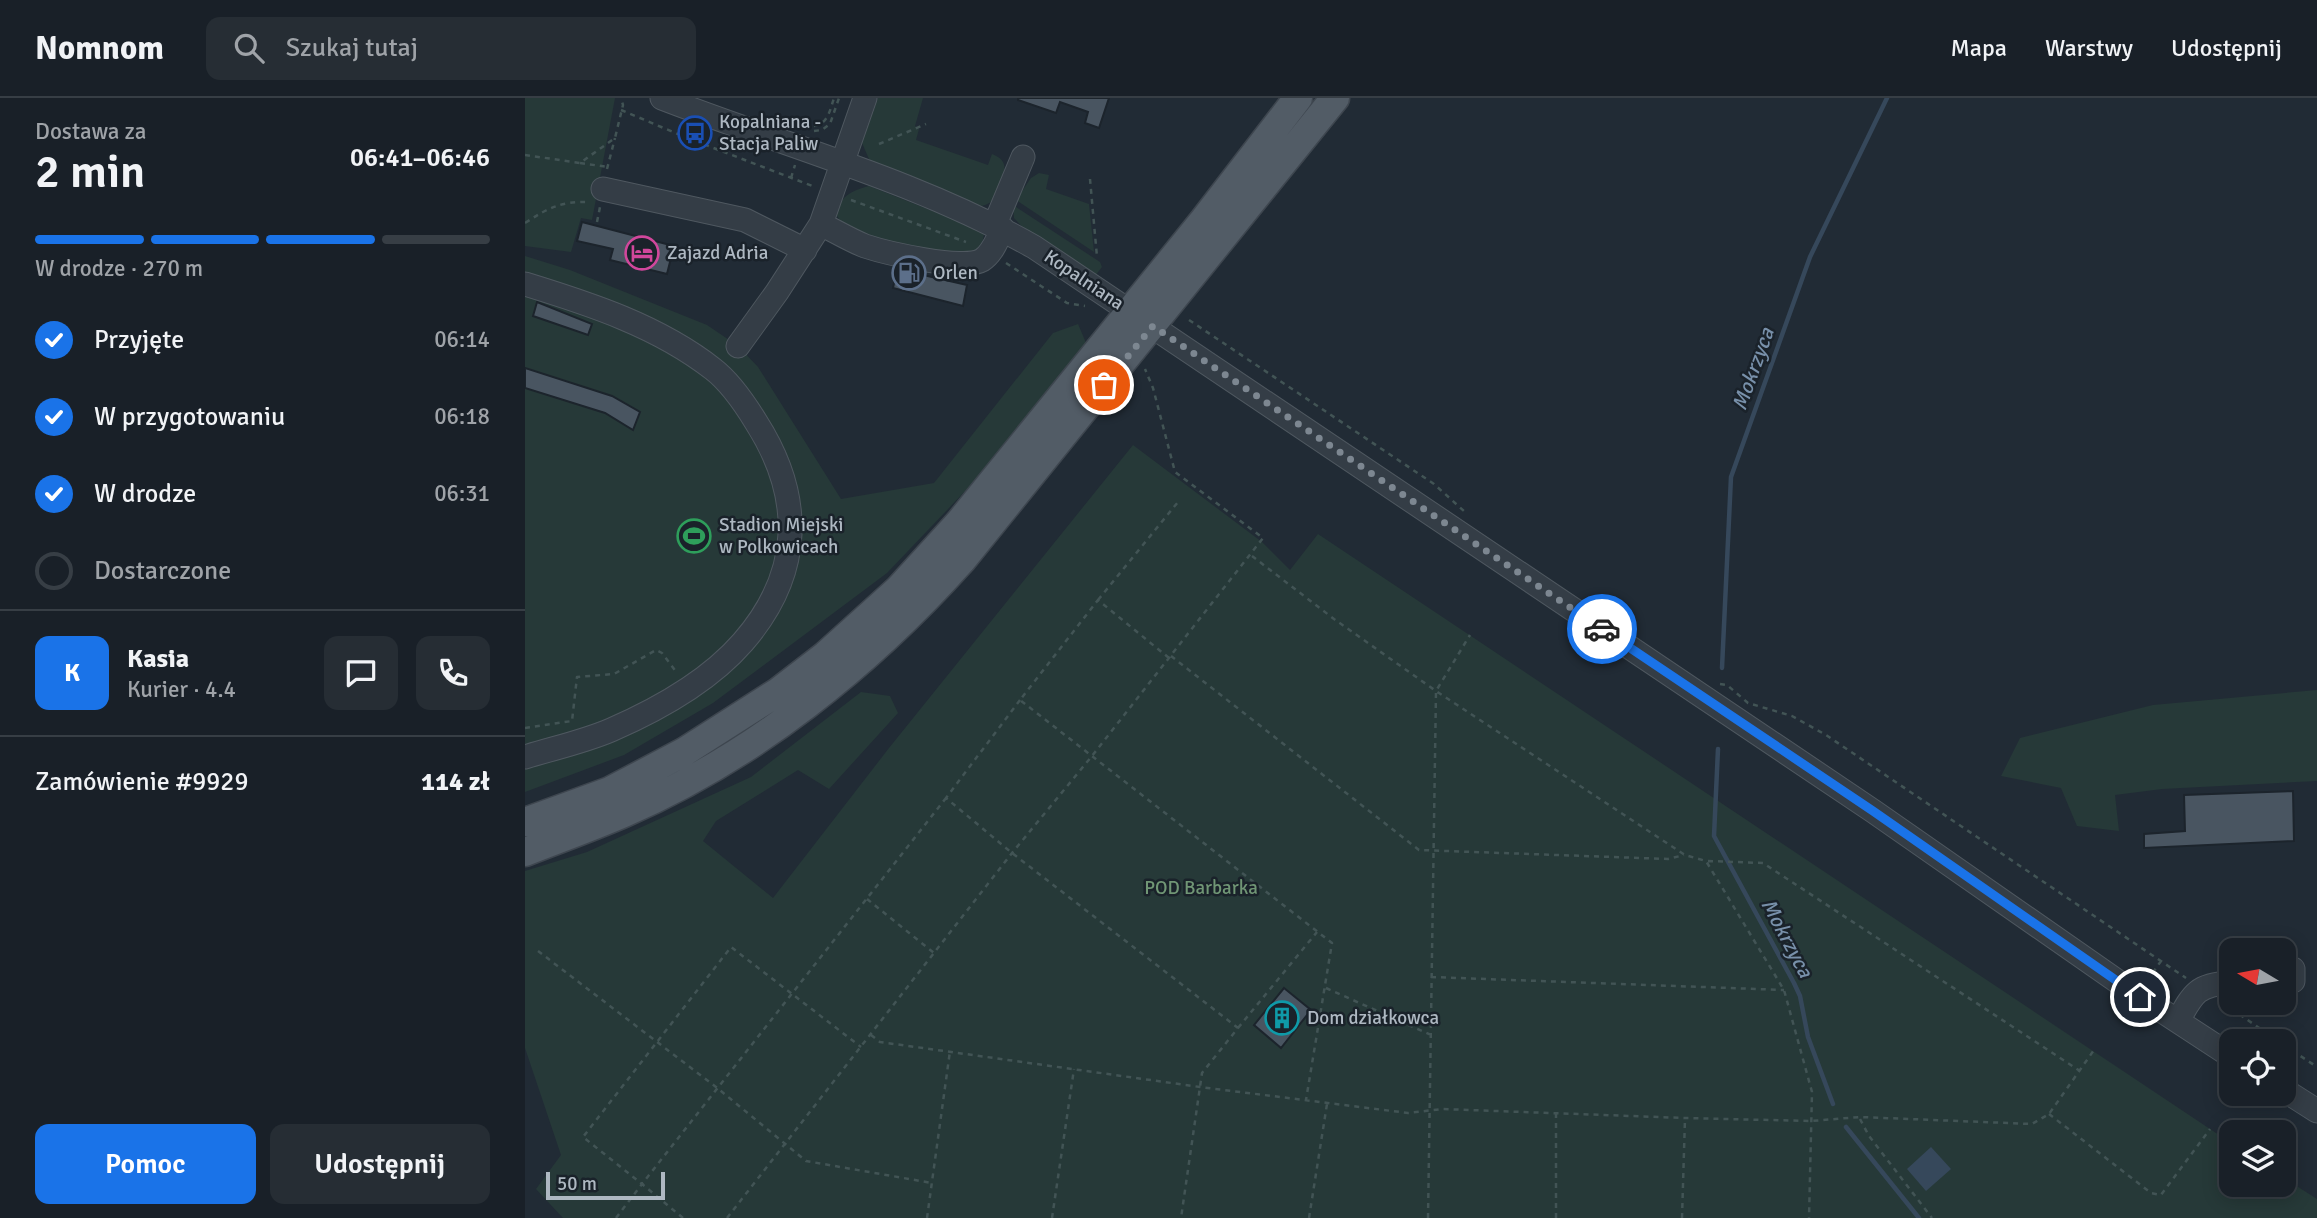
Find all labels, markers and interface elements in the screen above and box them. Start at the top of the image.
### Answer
search box [206,17,696,80]
text: Nomnom [35,28,164,69]
icon: search [230,29,268,67]
text: Szukaj tutaj [286,32,418,64]
text: Mapa [1950,33,2007,63]
text: Warstwy [2045,33,2133,63]
text: Udostępnij [2171,33,2282,63]
place label: Kopalniana - Stacja Paliw [719,110,821,156]
bus stop icon: Kopalniana - Stacja Paliw [676,114,714,152]
text: Dostawa za [35,117,146,146]
text: 06:41–06:46 [350,142,490,174]
text: 2 min [35,144,145,200]
hotel icon: Zajazd Adria [623,234,661,272]
place label: Zajazd Adria [667,241,768,265]
street label: Kopalniana [1039,245,1129,315]
text: W drodze · 270 m [35,254,203,283]
fuel station icon: Orlen [890,254,928,292]
place label: Orlen [933,261,978,285]
icon: check [35,321,73,359]
water label: Mokrzyca [1726,323,1780,414]
text: Przyjęte [94,324,184,356]
text: 06:14 [434,325,490,354]
pin [1074,355,1134,415]
icon: bag [1085,366,1123,404]
icon: check [35,398,73,436]
text: W przygotowaniu [94,401,285,433]
text: 06:18 [434,402,490,431]
icon: check [35,475,73,513]
text: W drodze [94,478,196,510]
text: 06:31 [434,479,490,508]
place label: Stadion Miejski w Polkowicach [719,513,844,559]
sports icon: Stadion Miejski w Polkowicach [675,517,713,555]
text: Dostarczone [94,555,231,587]
courier [1567,594,1637,664]
icon: car [1583,610,1621,648]
button: chat [324,636,398,710]
button: phone [416,636,490,710]
text: Kasia [127,643,189,675]
text: K [64,657,80,689]
text: Kurier · 4.4 [127,675,236,704]
text: Zamówienie #9929 [35,766,248,798]
text: 114 zł [421,766,490,798]
park label: POD Barbarka [1144,876,1258,900]
water label: Mokrzyca [1755,894,1819,983]
north arrow [2219,938,2296,1015]
map controls [2219,938,2296,1197]
pin [2110,967,2170,1027]
icon: home [2121,978,2159,1016]
building icon: Dom działkowca [1263,999,1301,1037]
place label: Dom działkowca [1307,1006,1439,1030]
button: locate [2219,1029,2296,1106]
button: layers [2219,1120,2296,1197]
button: Pomoc [35,1124,256,1204]
button: Udostępnij [270,1124,490,1204]
scale bar [546,1169,665,1201]
text: 50 m [557,1172,597,1196]

